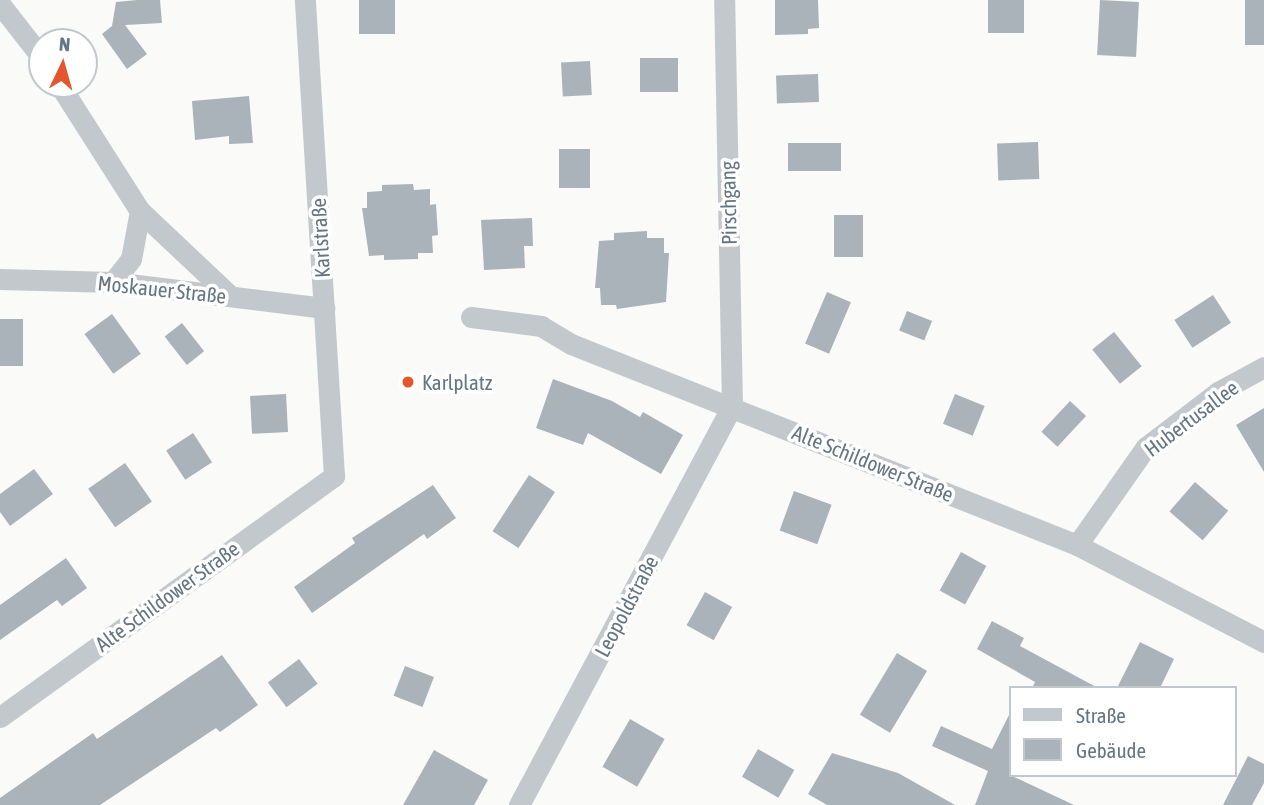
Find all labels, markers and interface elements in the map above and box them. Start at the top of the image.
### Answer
north arrow [28,28,98,98]
text: N [58,33,71,56]
street label: Pirschgang [715,161,741,245]
street label: Karlstraße [305,197,335,279]
street label: Moskauer Straße [97,270,227,308]
place label: Karlplatz [422,369,492,395]
marker: Karlplatz [400,374,416,390]
street label: Hubertusallee [1139,375,1243,461]
street label: Alte Schildower Straße [789,419,957,507]
street label: Alte Schildower Straße [90,535,244,657]
street label: Leopoldstraße [589,551,663,661]
legend [1009,686,1236,777]
text: Straße [1076,703,1126,727]
text: Gebäude [1076,738,1146,762]

